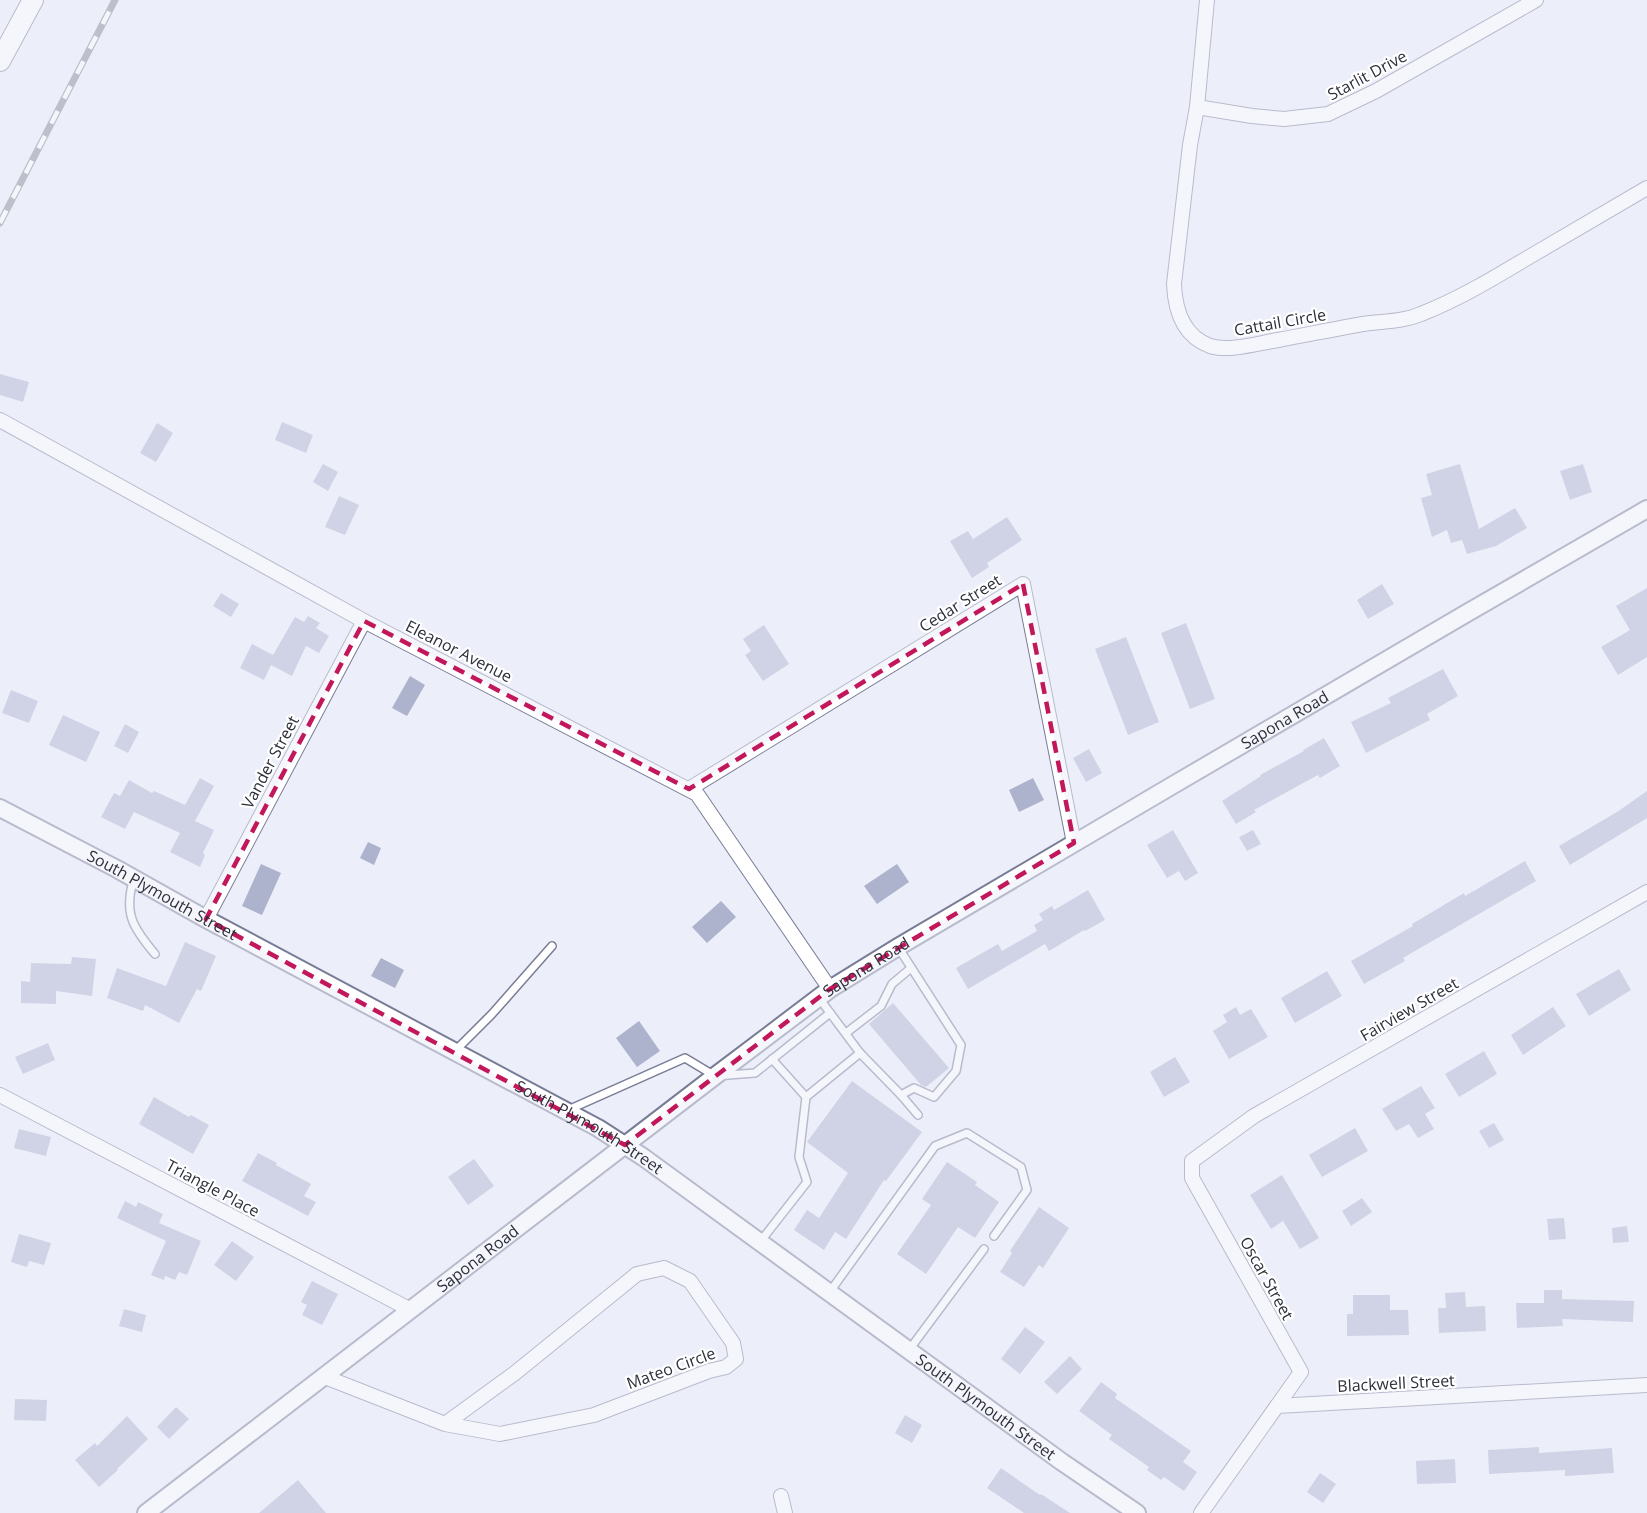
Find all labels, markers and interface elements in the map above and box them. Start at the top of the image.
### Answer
street label: Starlit Drive [1323,45,1411,105]
street label: Cattail Circle [1232,303,1328,341]
street label: Cedar Street [915,569,1006,637]
street label: Eleanor Avenue [402,615,516,687]
street label: Sapona Road [1237,685,1332,754]
street label: Vander Street [236,711,304,812]
street label: South Plymouth Street [83,844,242,945]
street label: Sapona Road [818,932,913,1002]
street label: Fairview Street [1356,972,1462,1046]
street label: South Plymouth Street [511,1075,668,1179]
street label: Triangle Place [162,1154,264,1222]
street label: Sapona Road [432,1220,523,1297]
street label: Oscar Street [1235,1232,1299,1324]
street label: Mateo Circle [623,1342,719,1394]
street label: South Plymouth Street [911,1348,1061,1465]
street label: Blackwell Street [1337,1369,1456,1397]

